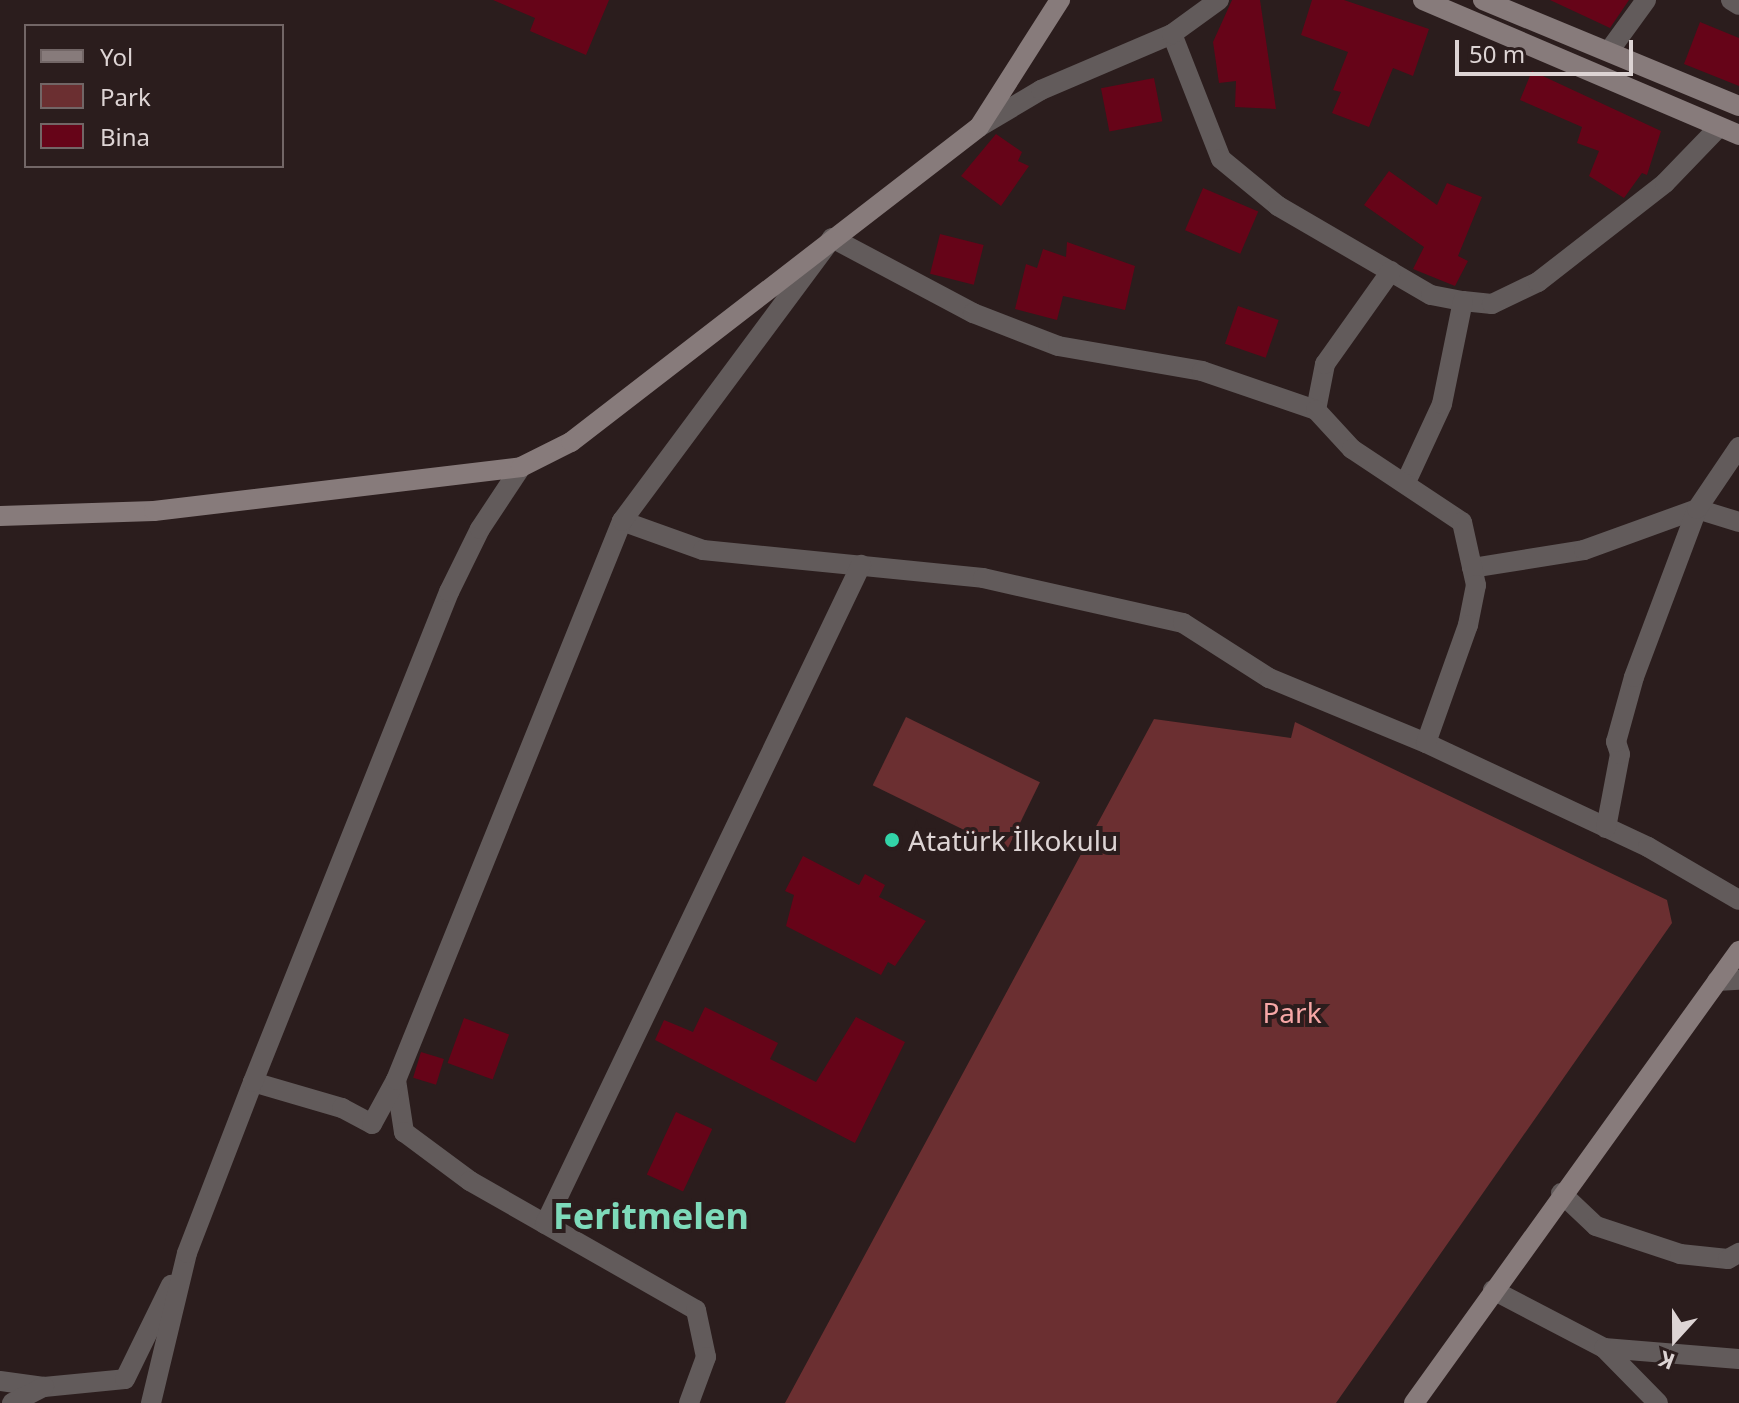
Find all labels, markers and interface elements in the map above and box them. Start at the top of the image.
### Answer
legend [24,24,284,168]
scale bar [1459,24,1637,74]
text: 50 m [1469,37,1525,70]
text: Yol [100,40,133,73]
text: Park [100,80,151,113]
text: Bina [100,120,150,153]
place label: Atatürk İlkokulu [908,823,1118,857]
marker: Atatürk İlkokulu [883,831,901,849]
park label: Park [1262,995,1322,1029]
district label: Feritmelen [553,1194,749,1238]
north arrow [1635,1299,1715,1379]
text: K [1654,1345,1679,1378]

